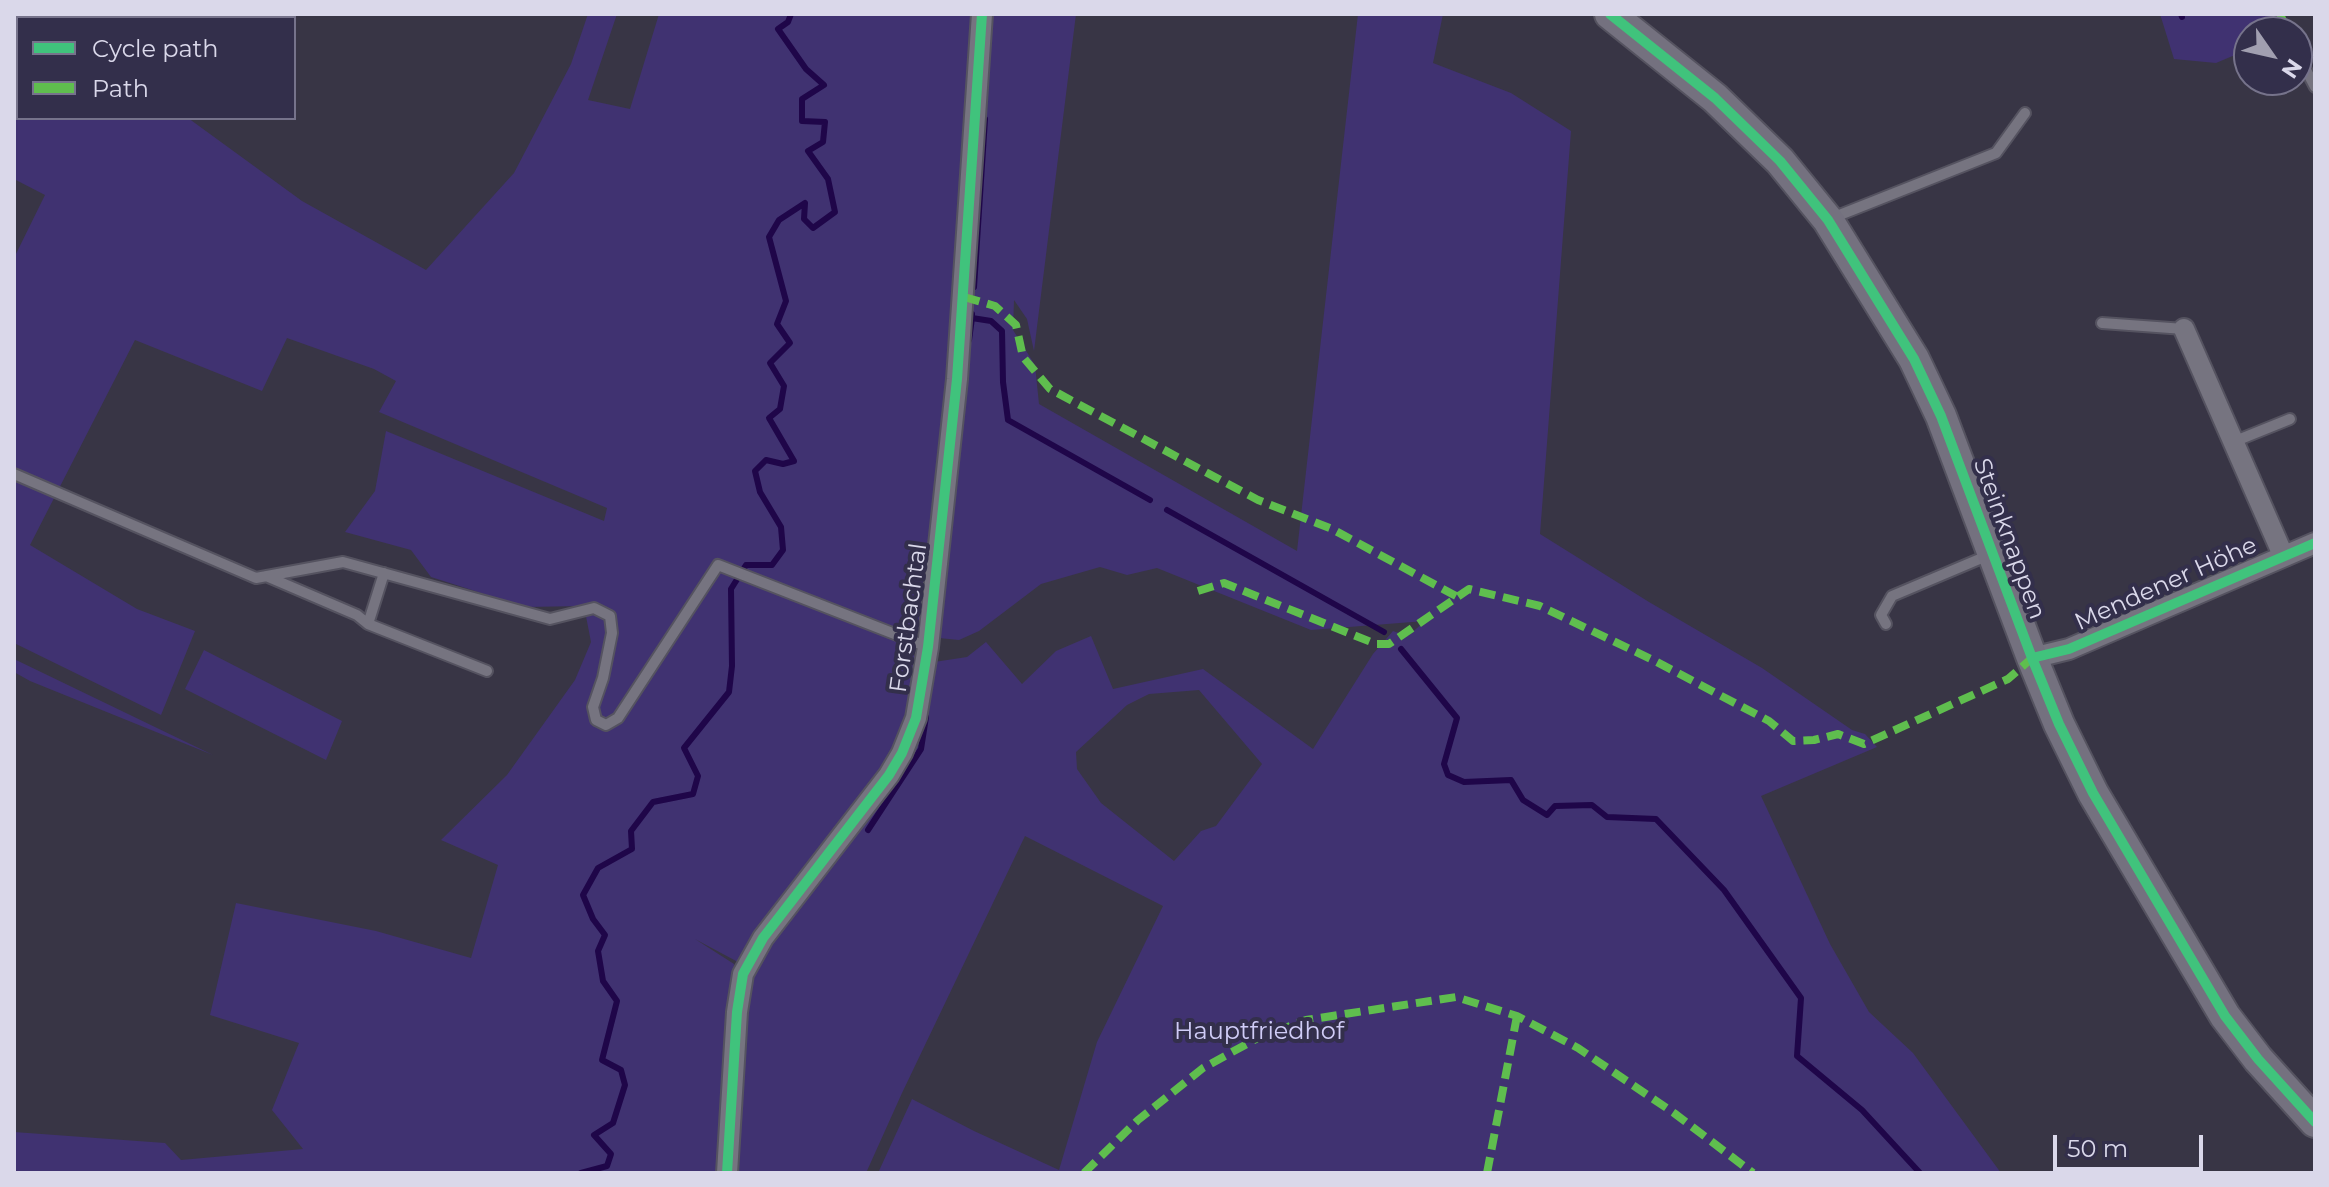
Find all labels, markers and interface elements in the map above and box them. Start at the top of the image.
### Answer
legend [16,16,296,120]
north arrow [2233,16,2313,96]
text: Cycle path [92,34,219,63]
text: N [2275,54,2308,84]
text: Path [92,74,149,103]
street label: Steinknappen [1967,455,2051,623]
street label: Mendener Höhe [2070,531,2262,637]
street label: Forstbachtal [884,541,934,695]
park label: Hauptfriedhof [1174,1018,1344,1046]
scale bar [2057,1119,2207,1169]
text: 50 m [2067,1134,2128,1163]

